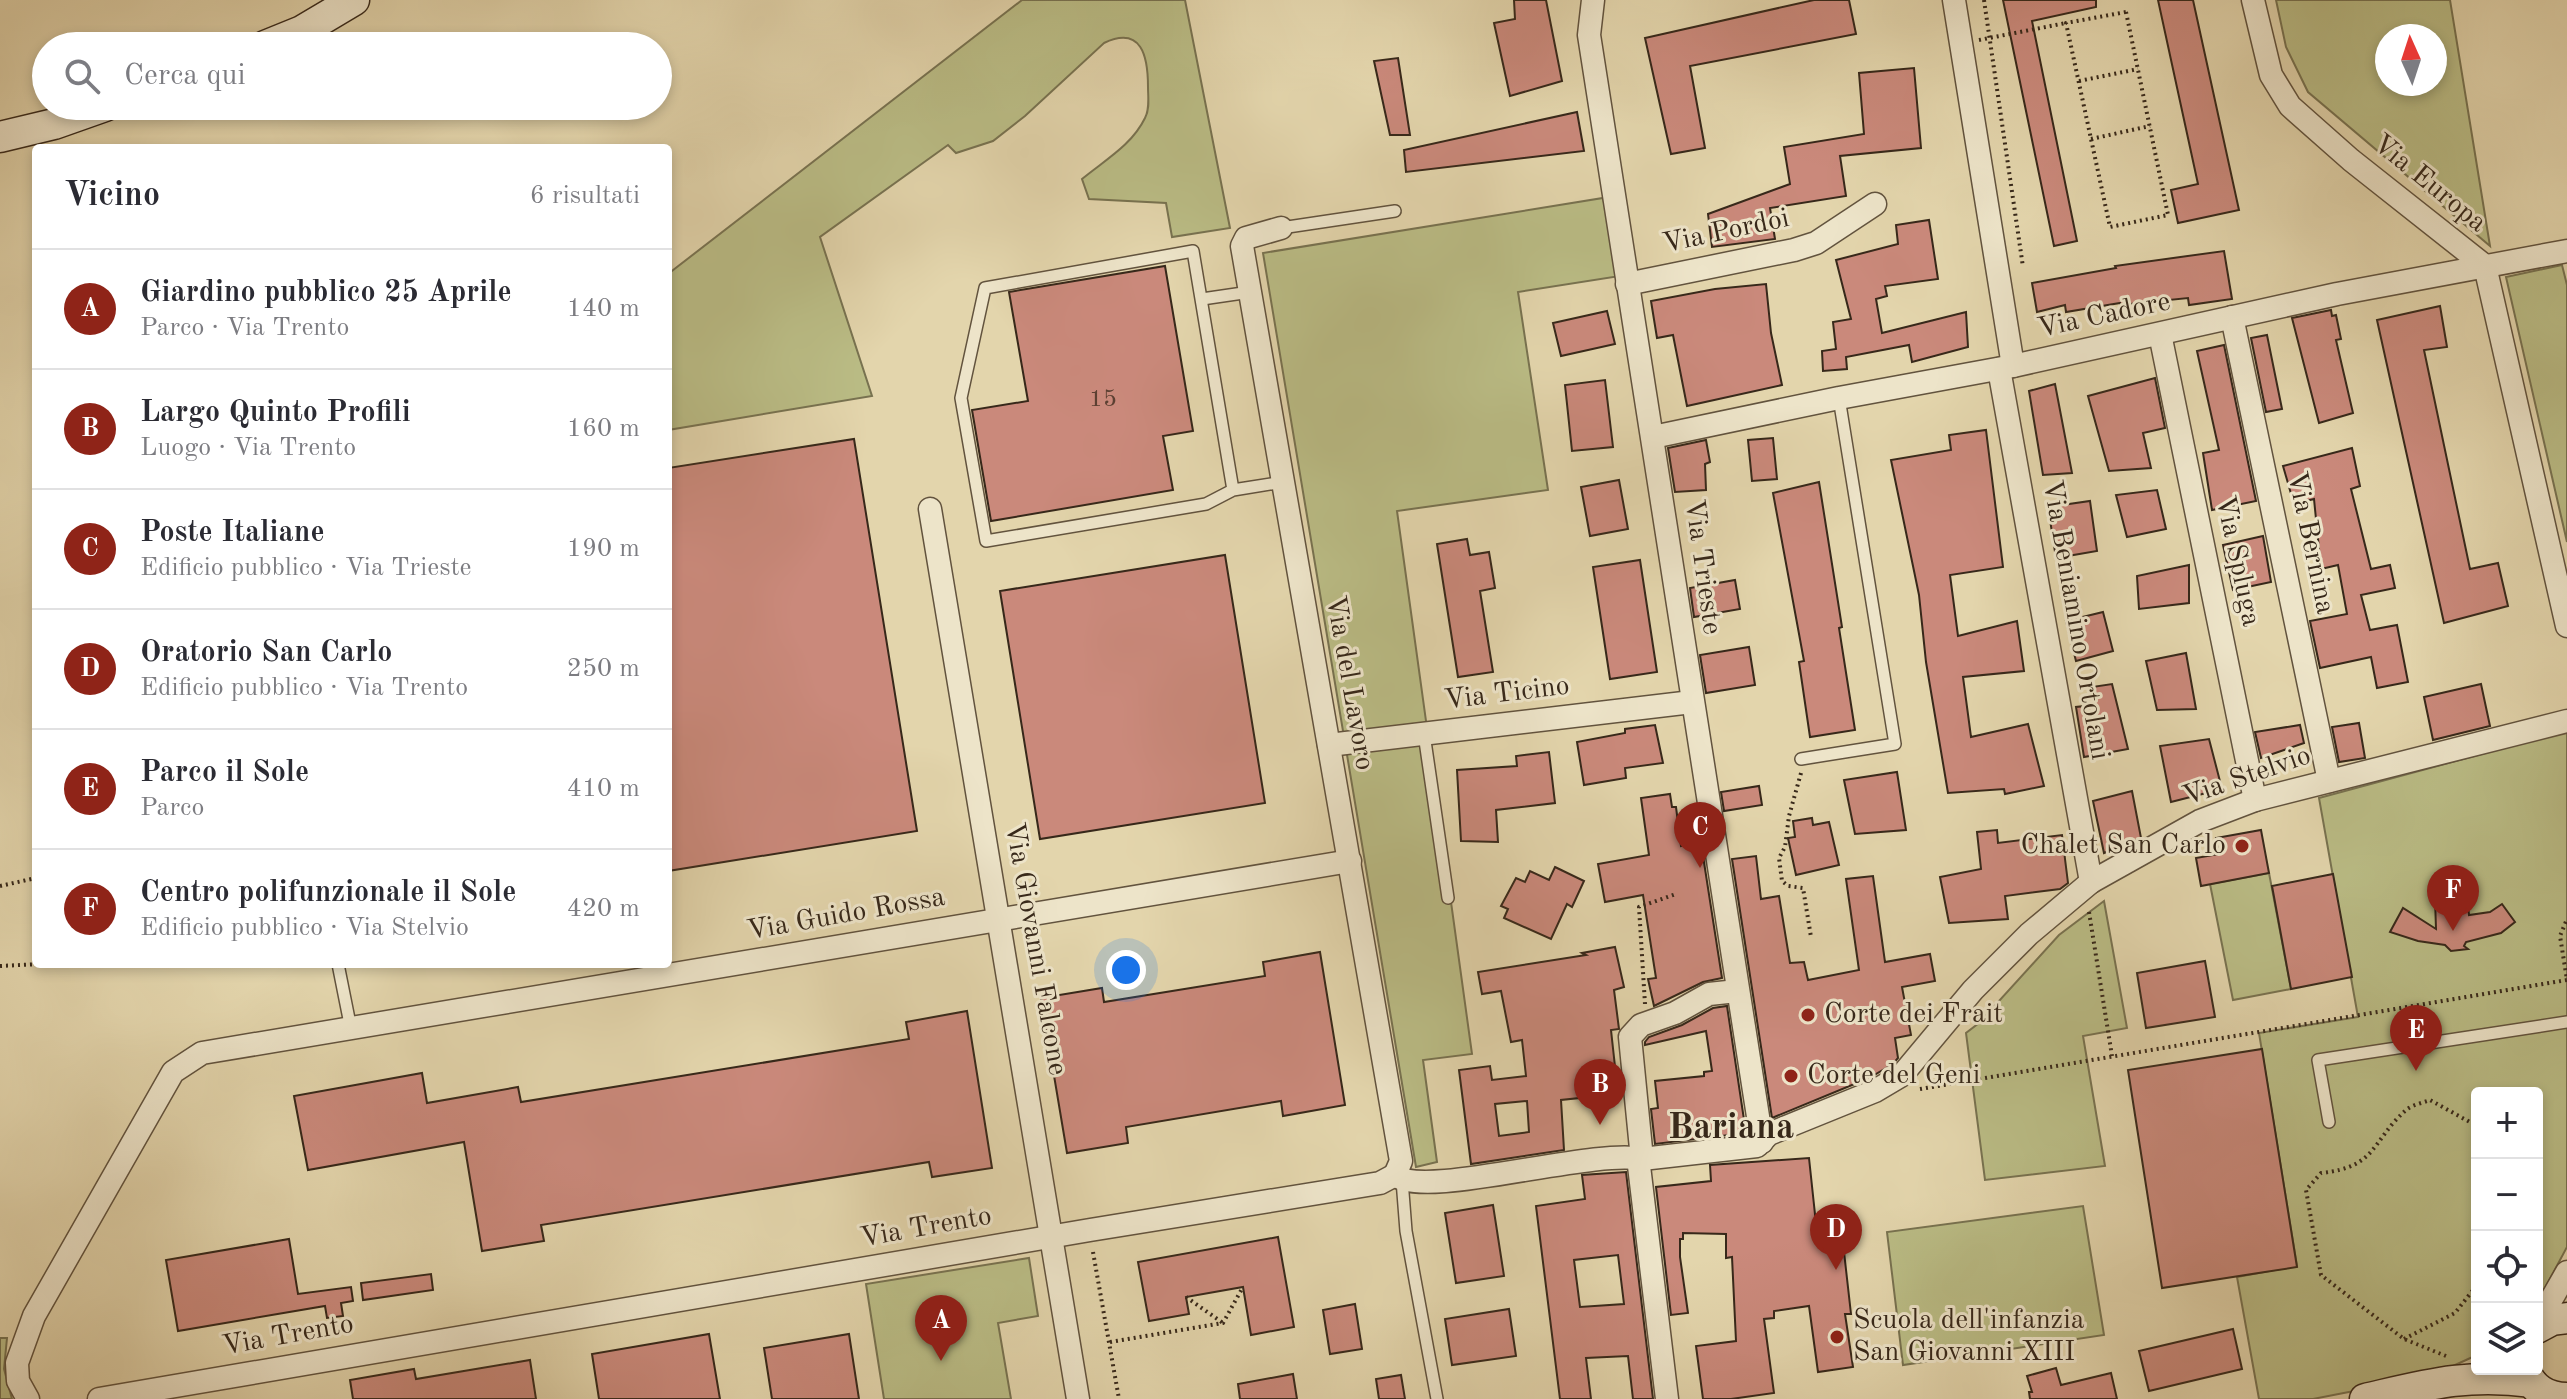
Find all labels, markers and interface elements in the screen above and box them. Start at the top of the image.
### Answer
north arrow [2375,24,2447,96]
search box [32,32,672,120]
icon: search [60,54,104,98]
text: Cerca qui [124,61,246,91]
street label: Via Europa [2367,130,2491,238]
text: Vicino [64,179,160,213]
text: 6 risultati [530,183,640,209]
street label: Via Pordoi [1660,205,1792,259]
text: Giardino pubblico 25 Aprile [140,278,512,308]
street label: Via Cadore [2035,288,2173,344]
text: A [80,296,100,322]
text: 140 m [567,296,640,322]
text: Parco · Via Trento [140,315,349,341]
house number: 15 [1089,388,1117,412]
text: Largo Quinto Profili [140,398,411,428]
text: B [81,416,99,442]
text: 160 m [567,416,640,442]
text: Luogo · Via Trento [140,435,356,461]
street label: Via Bernina [2281,469,2339,617]
street label: Via Beniamino Ortolani [2037,478,2113,762]
street label: Via Spluga [2209,493,2265,629]
street label: Via Trieste [1679,498,1725,636]
text: Poste Italiane [140,518,325,548]
text: C [81,536,99,562]
text: 190 m [567,536,640,562]
text: Edificio pubblico · Via Trieste [140,555,472,581]
street label: Via del Lavoro [1320,593,1378,773]
text: Oratorio San Carlo [140,638,392,668]
text: D [80,656,100,682]
text: 250 m [567,656,640,682]
street label: Via Ticino [1443,672,1571,716]
text: Edificio pubblico · Via Trento [140,675,468,701]
street label: Via Stelvio [2179,742,2315,812]
text: Parco il Sole [140,758,309,788]
text: E [81,776,99,802]
text: 410 m [567,776,640,802]
text: Parco [140,795,204,821]
pin: C [1674,802,1726,868]
street label: Via Giovanni Falcone [999,820,1071,1078]
place label: Chalet San Carlo [2020,832,2226,860]
marker: Chalet San Carlo [2233,837,2251,855]
pin: F [2427,865,2479,931]
text: Centro polifunzionale il Sole [140,878,517,908]
street label: Via Guido Rossa [745,884,947,946]
text: F [81,896,99,922]
text: 420 m [567,896,640,922]
text: Edificio pubblico · Via Stelvio [140,915,469,941]
your location [1106,950,1146,990]
place label: Corte dei Frait [1824,1001,2003,1029]
pin: E [2390,1005,2442,1071]
marker: Corte dei Frait [1799,1006,1817,1024]
pin: B [1574,1059,1626,1125]
place label: Corte del Geni [1807,1062,1980,1090]
marker: Corte del Geni [1782,1067,1800,1085]
map controls [2471,1087,2543,1375]
button: + [2471,1087,2543,1159]
district label: Bariana [1668,1111,1794,1147]
button: − [2471,1159,2543,1231]
street label: Via Trento [858,1203,994,1253]
pin: D [1810,1204,1862,1270]
button: locate [2471,1231,2543,1303]
pin: A [915,1295,967,1361]
button: layers [2471,1303,2543,1375]
place label: Scuola dell'infanzia San Giovanni XIII [1853,1307,2085,1367]
street label: Via Trento [220,1311,356,1361]
marker: Scuola dell'infanzia San Giovanni XIII [1828,1328,1846,1346]

